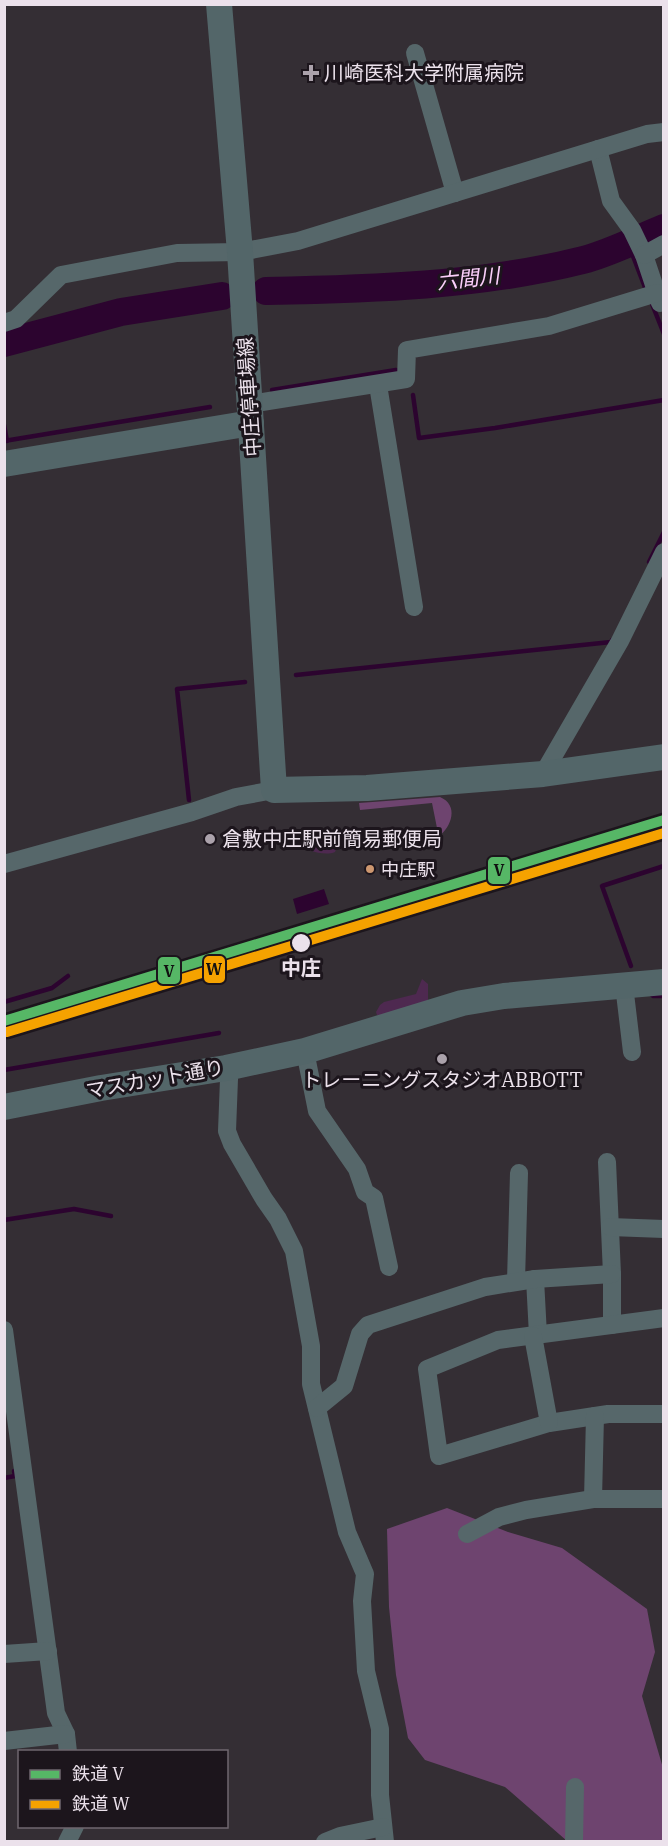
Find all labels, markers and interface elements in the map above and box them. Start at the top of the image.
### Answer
place label: 川崎医科大学附属病院 [324,59,524,86]
marker: 川崎医科大学附属病院 [302,64,320,82]
water label: 六間川 [435,261,503,295]
street label: 中庄停車場線 [231,336,266,458]
place label: 倉敷中庄駅前簡易郵便局 [222,825,442,852]
marker: 倉敷中庄駅前簡易郵便局 [203,832,217,846]
line badge: V [487,856,511,885]
place label: 中庄駅 [381,858,435,881]
text: V [493,860,505,880]
marker: 中庄駅 [364,863,376,875]
marker: 中庄 [290,932,312,954]
place label: 中庄 [281,954,321,981]
line badge: W [203,955,226,984]
line badge: V [157,956,181,985]
text: W [206,959,223,979]
text: V [163,961,175,981]
marker: トレーニングスタジオABBOTT [435,1052,449,1066]
street label: マスカット通り [84,1053,226,1104]
place label: トレーニングスタジオABBOTT [301,1066,583,1093]
legend [18,1750,228,1828]
text: 鉄道 V [72,1762,124,1785]
text: 鉄道 W [72,1792,130,1815]

